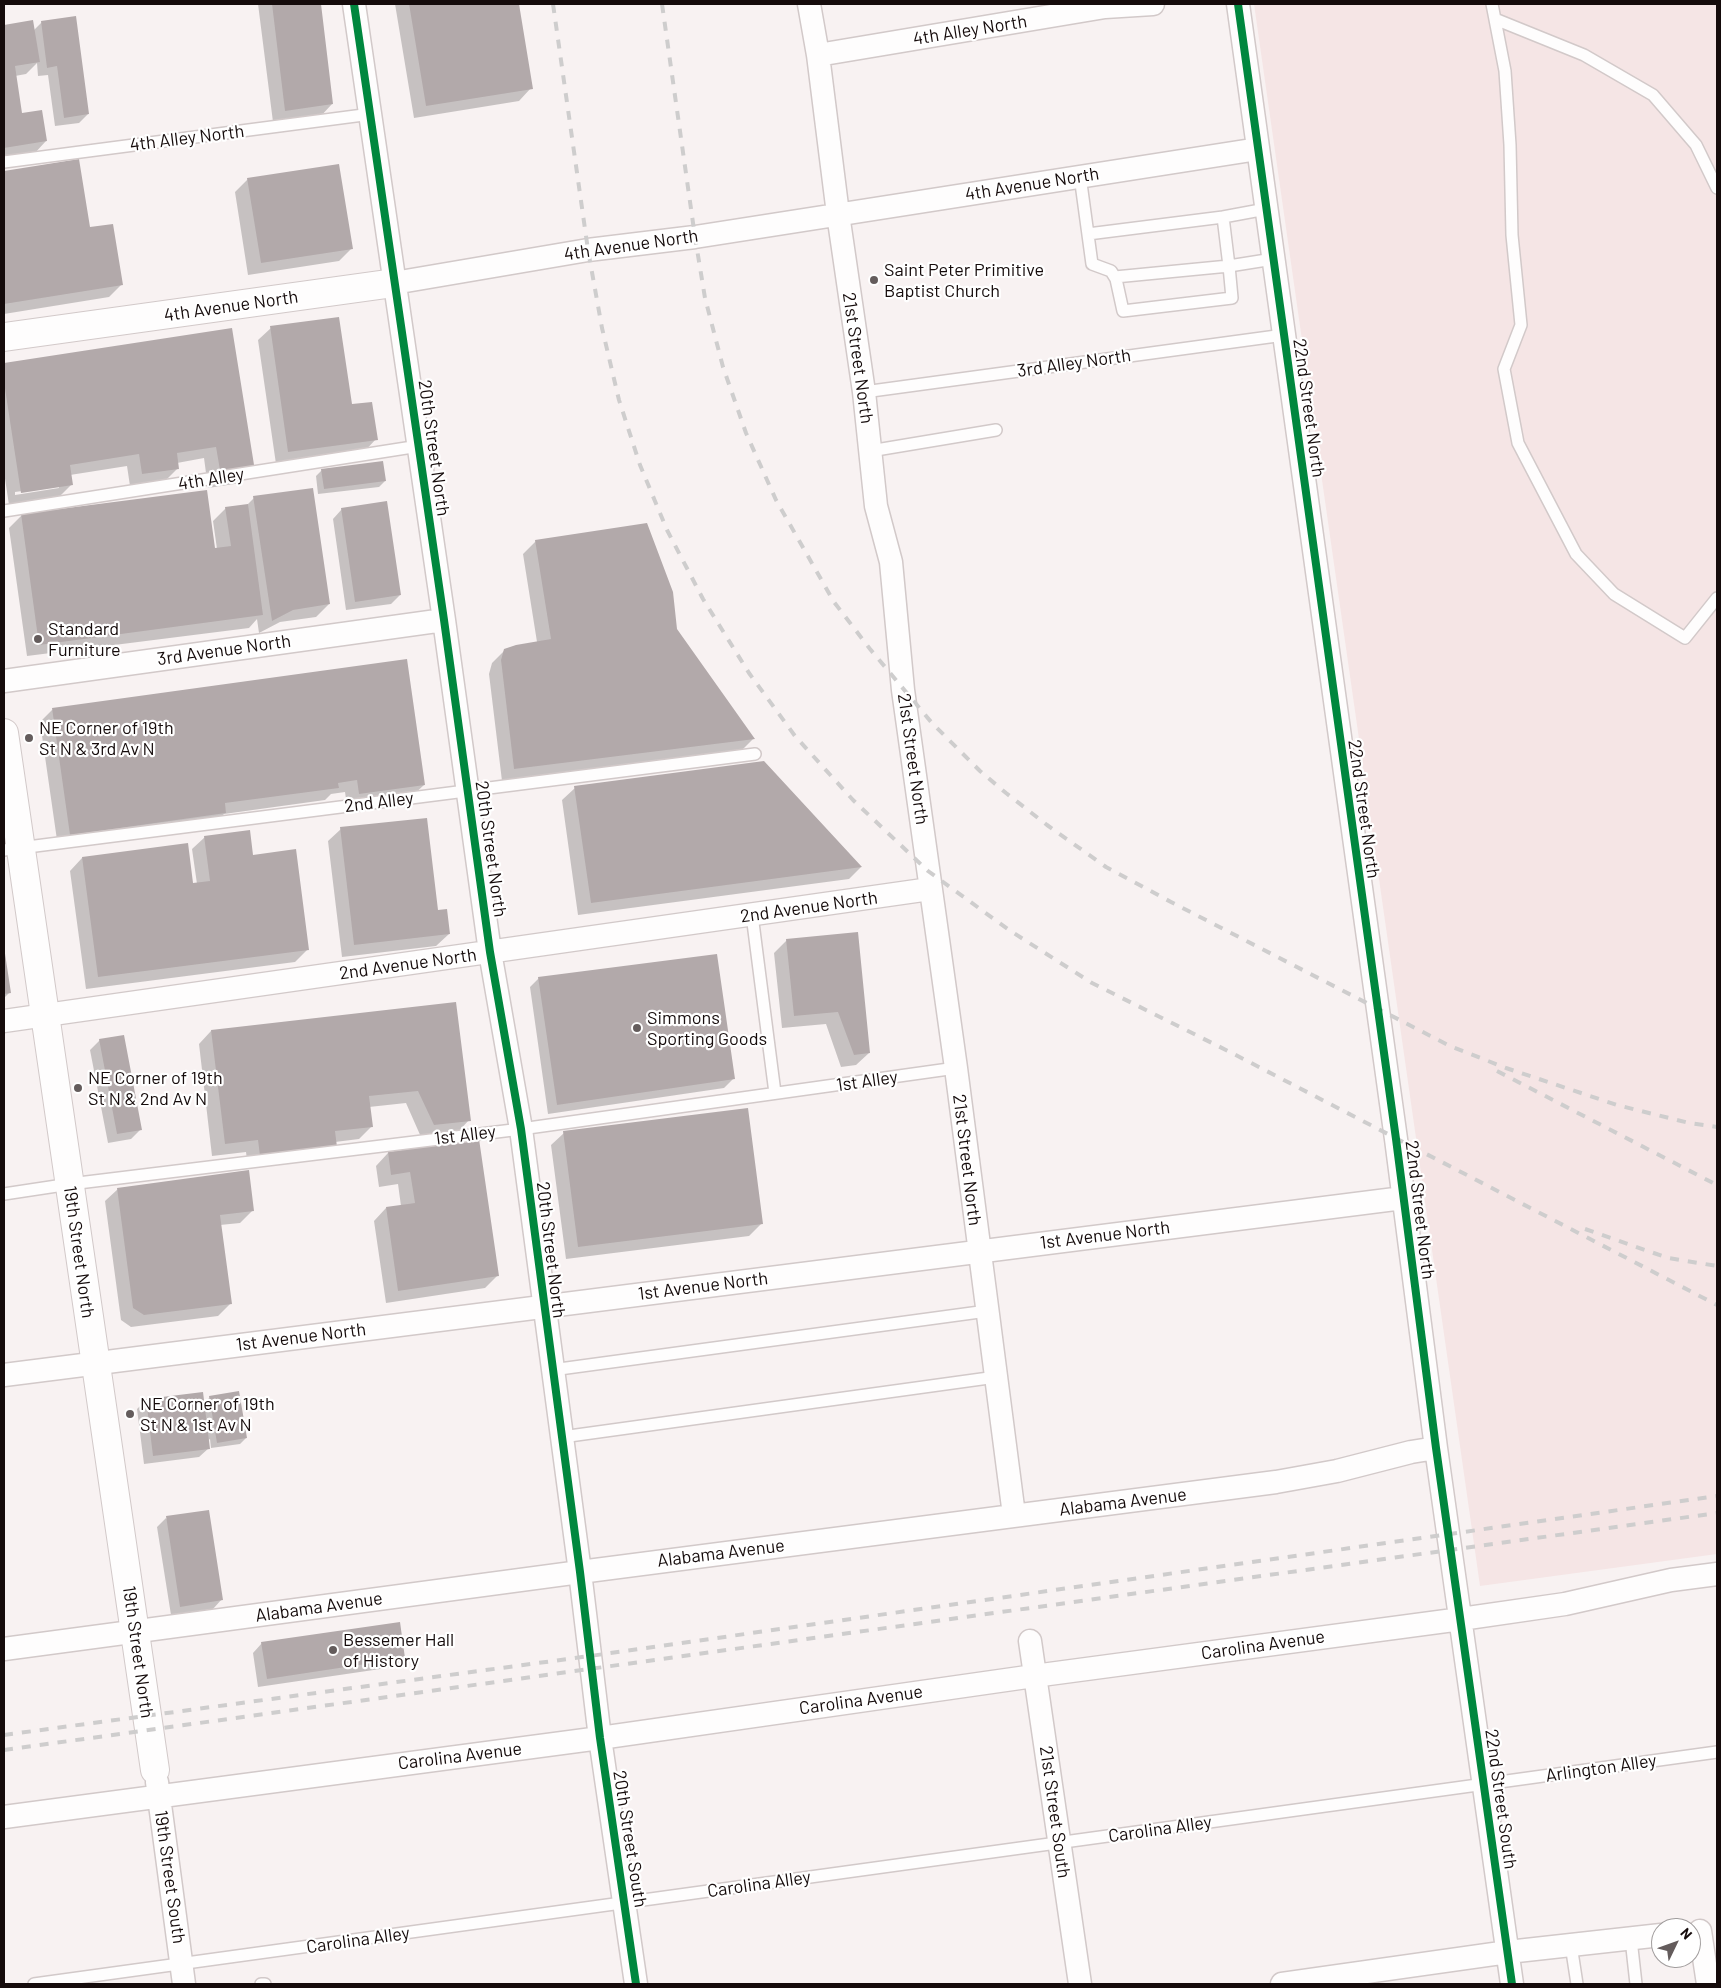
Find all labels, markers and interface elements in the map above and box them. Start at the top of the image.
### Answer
street label: 4th Alley North [911,10,1029,50]
street label: 4th Alley North [128,120,246,156]
street label: 4th Avenue North [963,163,1101,205]
street label: 4th Avenue North [562,225,700,265]
place label: Saint Peter Primitive Baptist Church [884,259,1044,302]
marker: Saint Peter Primitive Baptist Church [868,274,880,286]
street label: 4th Avenue North [162,286,300,326]
street label: 21st Street North [838,291,878,425]
street label: 22nd Street North [1289,337,1329,479]
street label: 3rd Alley North [1016,344,1132,382]
street label: 20th Street North [414,378,454,518]
street label: 4th Alley [176,463,246,495]
place label: Standard Furniture [48,618,121,660]
street label: 3rd Avenue North [156,630,292,670]
marker: Standard Furniture [32,633,44,645]
street label: 21st Street North [893,692,933,826]
place label: NE Corner of 19th St N & 3rd Av N [39,717,174,760]
marker: NE Corner of 19th St N & 3rd Av N [23,732,35,744]
street label: 22nd Street North [1344,738,1384,880]
street label: 20th Street North [471,779,511,919]
street label: 2nd Alley [343,787,415,817]
street label: 2nd Avenue North [739,887,879,927]
street label: 2nd Avenue North [338,944,478,984]
place label: Simmons Sporting Goods [647,1007,767,1050]
marker: Simmons Sporting Goods [631,1022,643,1034]
street label: 1st Alley [835,1066,899,1096]
place label: NE Corner of 19th St N & 2nd Av N [88,1067,223,1110]
marker: NE Corner of 19th St N & 2nd Av N [72,1082,84,1094]
street label: 21st Street North [948,1093,986,1227]
street label: 1st Alley [433,1121,497,1149]
street label: 22nd Street North [1401,1139,1439,1281]
street label: 20th Street North [532,1180,570,1320]
street label: 19th Street North [59,1184,99,1320]
street label: 1st Avenue North [1039,1216,1171,1254]
street label: 1st Avenue North [637,1267,769,1305]
street label: 1st Avenue North [235,1318,367,1356]
place label: NE Corner of 19th St N & 1st Av N [140,1393,275,1436]
marker: NE Corner of 19th St N & 1st Av N [124,1408,136,1420]
street label: Alabama Avenue [1058,1483,1188,1521]
street label: Alabama Avenue [656,1534,786,1572]
street label: 19th Street North [118,1584,158,1720]
street label: Alabama Avenue [254,1587,384,1627]
street label: Carolina Avenue [1200,1626,1326,1664]
place label: Bessemer Hall of History [343,1629,454,1672]
marker: Bessemer Hall of History [327,1644,339,1656]
street label: Carolina Avenue [798,1681,924,1719]
street label: 22nd Street South [1480,1728,1522,1870]
street label: Carolina Avenue [397,1738,523,1774]
street label: 21st Street South [1035,1744,1075,1880]
street label: Arlington Alley [1544,1750,1658,1786]
street label: 20th Street South [608,1769,652,1909]
street label: 19th Street South [150,1809,190,1945]
street label: Carolina Alley [1107,1811,1213,1847]
street label: Carolina Alley [706,1866,812,1902]
north arrow [1651,1918,1701,1968]
street label: Carolina Alley [305,1922,411,1958]
text: N [1677,1924,1696,1942]

